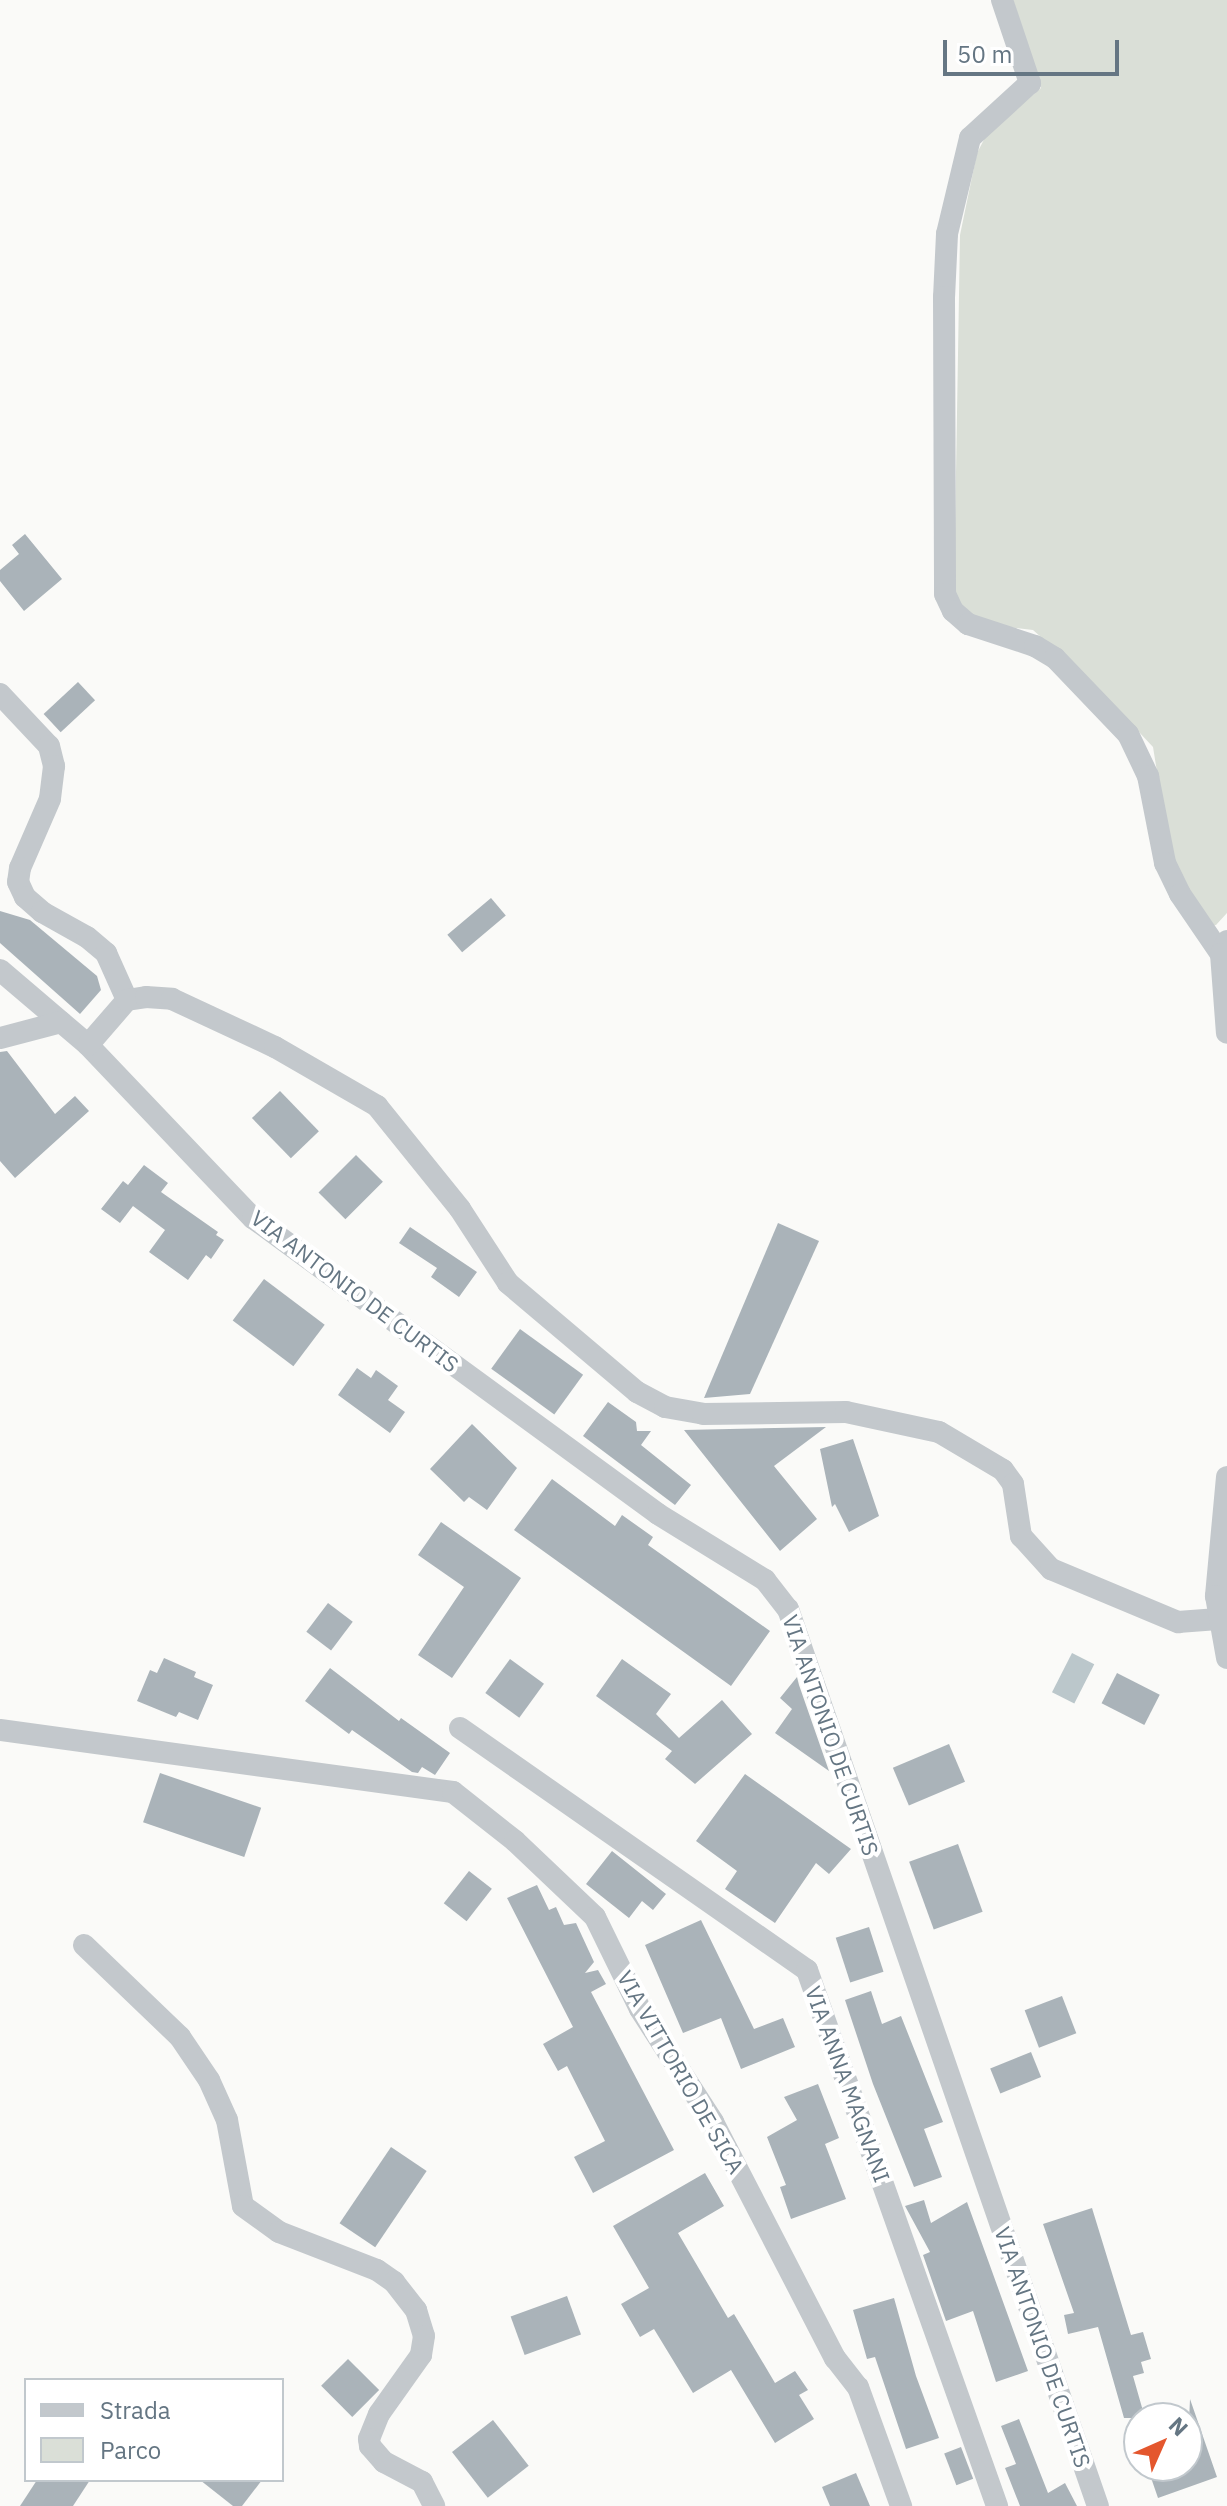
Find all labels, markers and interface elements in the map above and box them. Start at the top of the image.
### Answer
scale bar [947,24,1123,74]
text: 50 m [957,38,1012,70]
street label: VIA ANTONIO DE CURTIS [246,1204,464,1378]
street label: VIA ANTONIO DE CURTIS [777,1611,885,1859]
street label: VIA VITTORIO DE SICA [612,1966,750,2178]
street label: VIA ANNA MAGNANI [800,1982,896,2186]
street label: VIA ANTONIO DE CURTIS [989,2223,1097,2471]
legend [24,2378,284,2482]
text: Strada [100,2394,171,2426]
north arrow [1123,2402,1203,2482]
text: N [1163,2410,1195,2442]
text: Parco [100,2434,161,2466]

